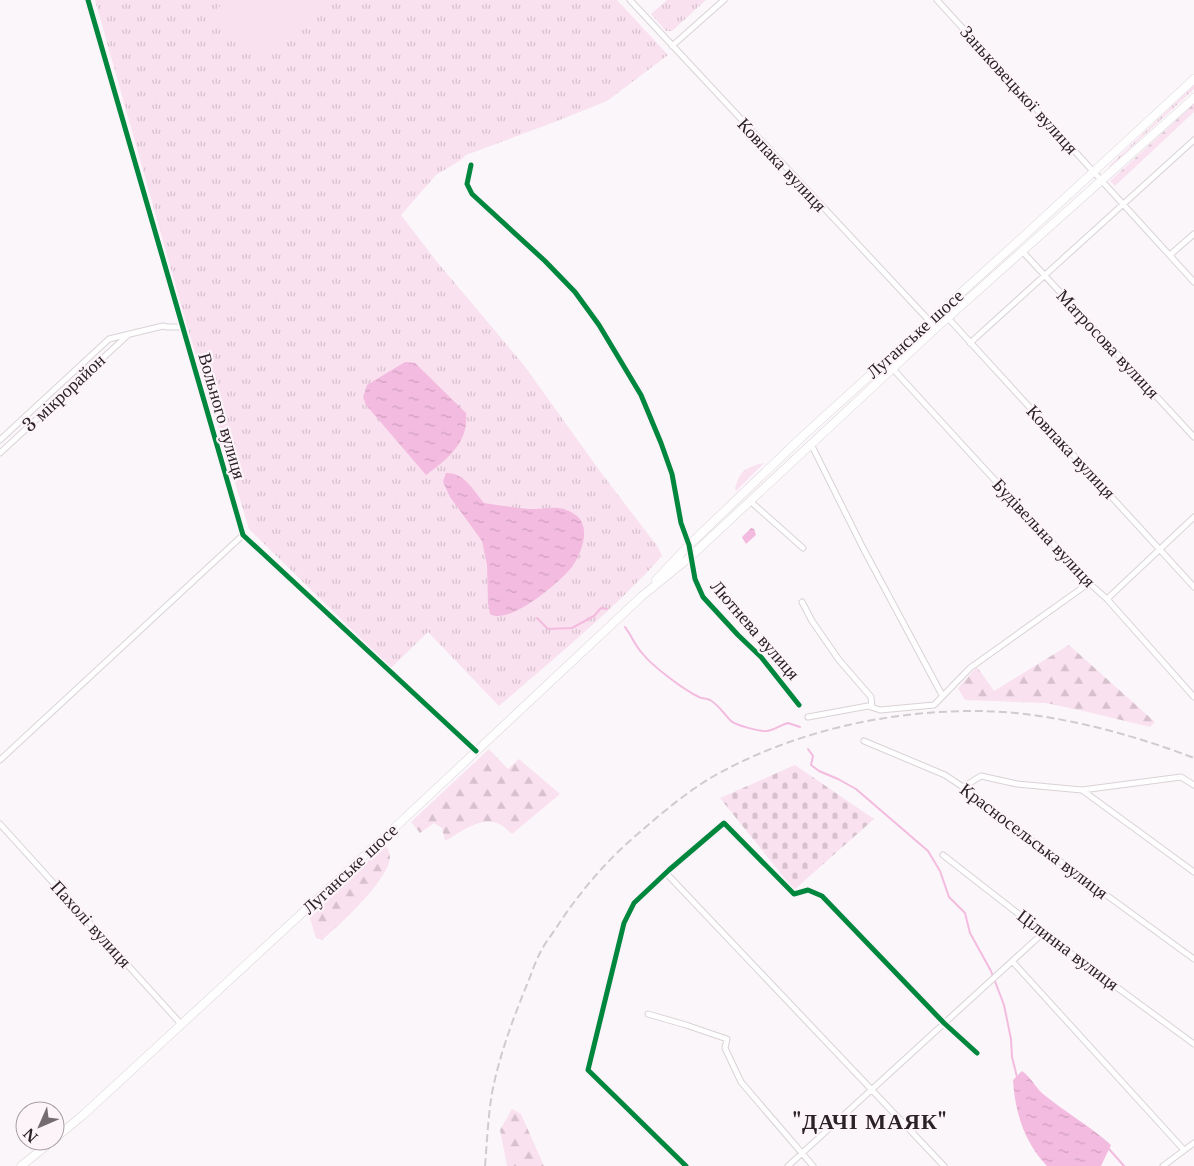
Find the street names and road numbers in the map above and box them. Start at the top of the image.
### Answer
street label: Заньковецької вулиця [955,21,1083,159]
street label: Ковпака вулиця [733,113,831,217]
street label: Луганське шосе [862,285,968,383]
street label: Матросова вулиця [1052,285,1164,403]
street label: 3 мікрорайон [18,349,110,437]
street label: Вольного вулиця [193,350,251,482]
street label: Ковпака вулиця [1022,400,1120,504]
street label: Будівельна вулиця [988,474,1100,592]
street label: Лютнева вулиця [706,576,804,684]
street label: Красносельська вулиця [956,778,1112,904]
street label: Луганське шосе [298,819,402,919]
street label: Пахолі вулиця [46,876,136,972]
street label: Цілинна вулиця [1013,905,1123,995]

